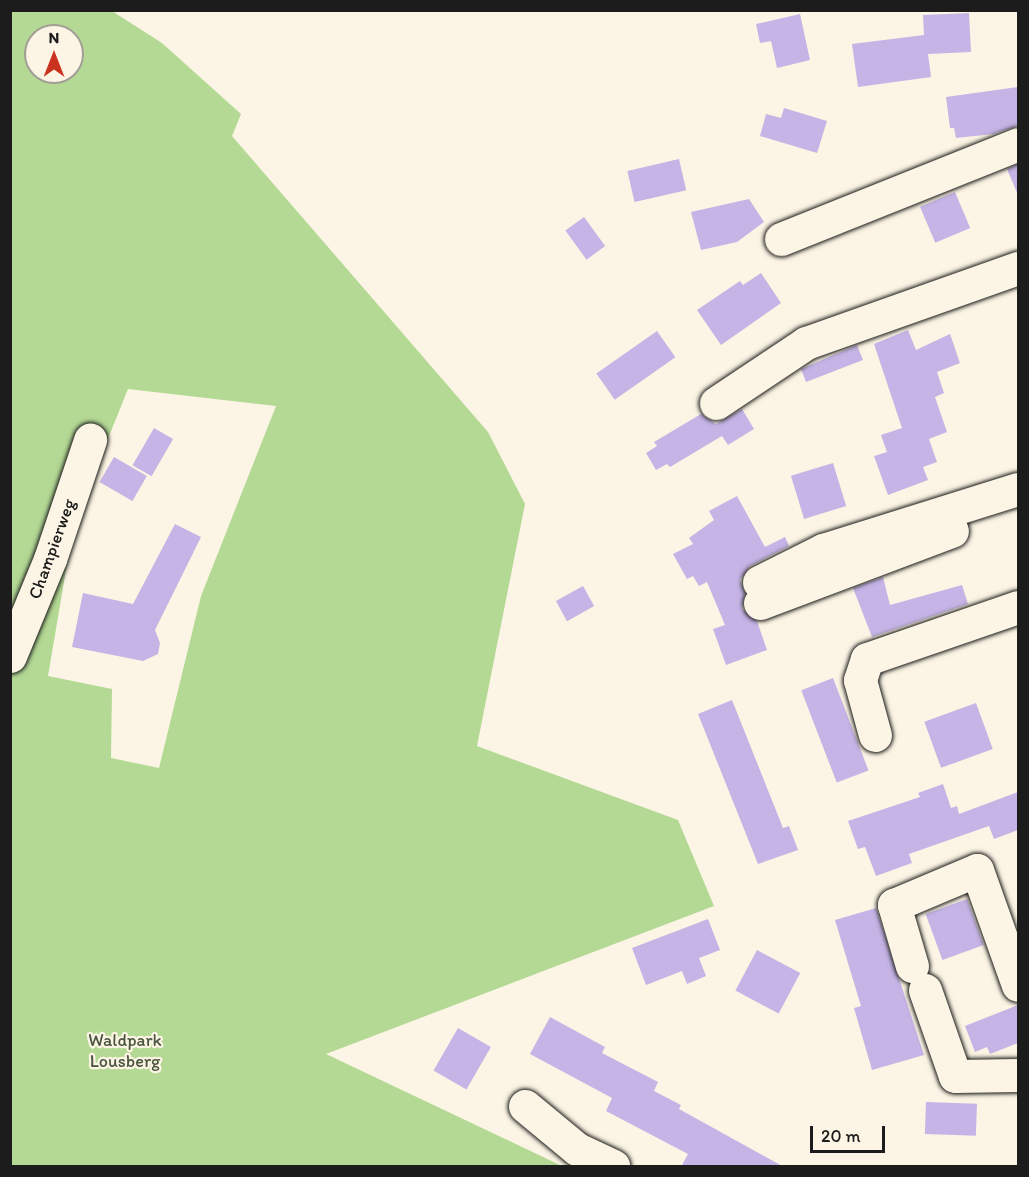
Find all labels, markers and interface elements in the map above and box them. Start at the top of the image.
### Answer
north arrow [24,24,84,84]
text: N [49,28,59,47]
street label: Champierweg [24,496,80,602]
park label: Waldpark Lousberg [88,1030,162,1072]
scale bar [813,1114,888,1152]
text: 20 m [821,1125,861,1147]

